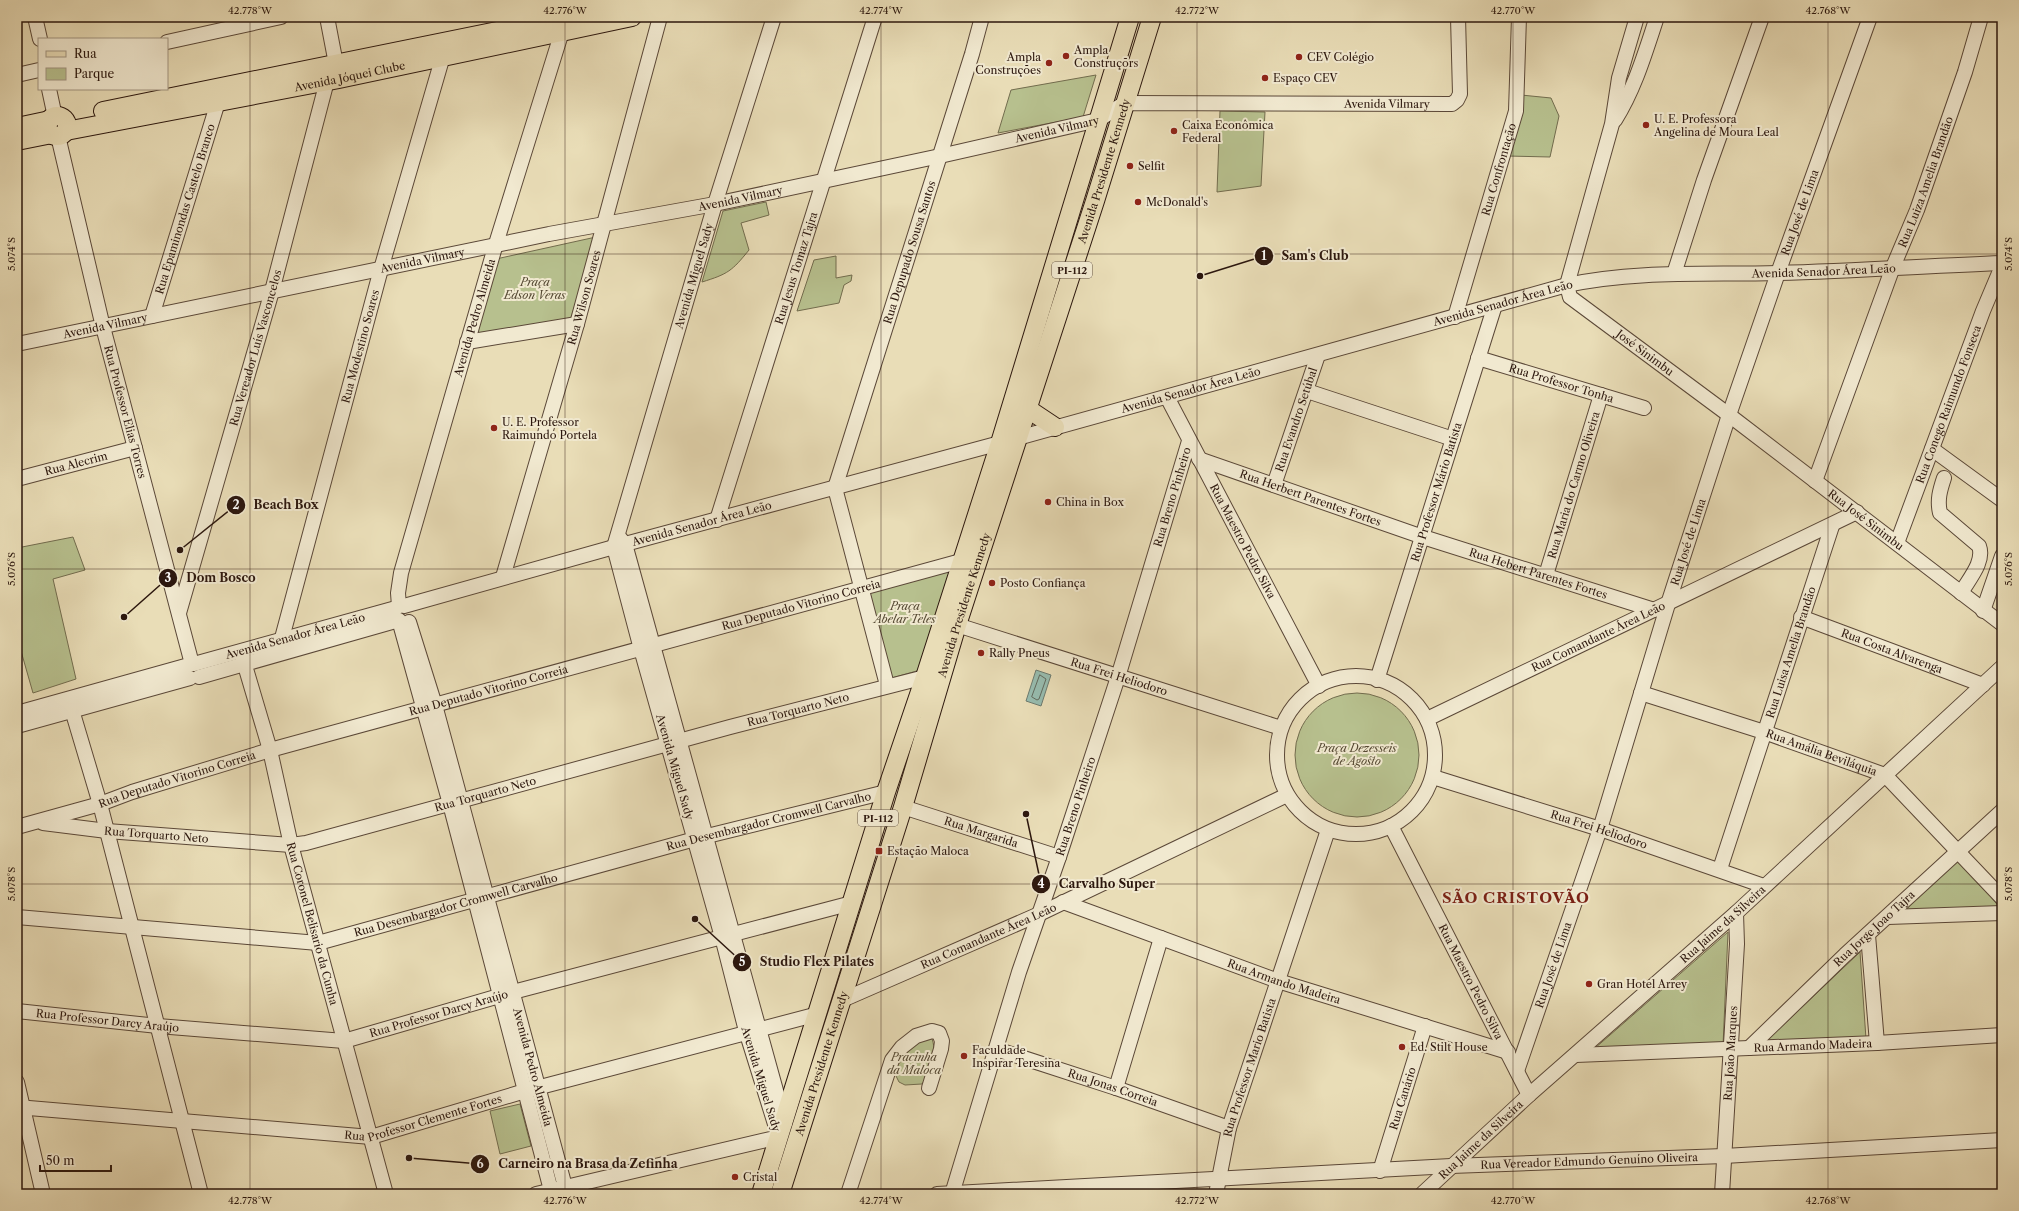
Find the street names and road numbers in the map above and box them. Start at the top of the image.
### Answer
street label: Avenida Jóquei Clube [292,58,406,95]
street label: Avenida Presidente Kennedy [1074,96,1133,246]
street label: Avenida Vilmary [1343,97,1431,111]
street label: Avenida Vilmary [1013,113,1101,146]
street label: Rua Luiza Amelia Brandão [1895,114,1956,250]
street label: Rua Confrontação [1478,121,1519,217]
street label: Rua Epaminondas Castelo Branco [152,122,218,296]
street label: Rua José de Lima [1778,167,1822,257]
street label: Rua Depupado Sousa Santos [880,179,939,326]
street label: Avenida Vilmary [696,183,785,214]
street label: Rua Jesus Tomaz Tajra [772,210,820,326]
street label: Avenida Miguel Sady [671,221,716,331]
street label: Avenida Vilmary [378,244,467,276]
street label: Rua Wilson Soares [564,248,604,347]
street label: Avenida Pedro Almeida [451,257,498,379]
street label: Avenida Senador Área Leão [1751,261,1896,280]
road number: PI-112 [1052,262,1092,278]
street label: Rua Vereador Luís Vasconcelos [226,268,284,428]
street label: Avenida Senador Área Leão [1431,277,1574,329]
street label: Rua Modestino Soares [338,288,382,405]
street label: Avenida Vilmary [61,310,149,342]
street label: Rua Conego Raimundo Fonseca [1913,323,1984,485]
street label: José Sinimbu [1612,325,1677,379]
street label: Rua Professor Elias Torres [101,344,150,480]
street label: Rua Professor Tonha [1507,361,1616,406]
street label: Avenida Senador Área Leão [1119,364,1262,416]
street label: Rua Evandro Setúbal [1272,365,1320,474]
street label: Rua Maria do Carmo Oliveira [1544,410,1603,560]
street label: Rua Professor Mário Batista [1408,420,1465,563]
street label: Rua Breno Pinheiro [1151,445,1194,549]
street label: Rua Alecrim [43,448,110,478]
street label: Rua Herbert Parentes Fortes [1238,467,1383,529]
street label: Rua Maestro Pedro Silva [1207,481,1279,601]
street label: Rua José Sinimbu [1825,486,1907,553]
street label: Rua José de Lima [1667,497,1709,587]
street label: Avenida Senador Área Leão [629,498,773,549]
street label: Avenida Presidente Kennedy [935,530,994,680]
street label: Rua Hebert Parentes Fortes [1467,545,1609,602]
street label: Rua Deputado Vitorino Correia [720,576,882,633]
street label: Rua Luisa Amelia Brandão [1763,584,1819,720]
street label: Rua Comandante Área Leão [1529,598,1668,675]
street label: Avenida Senador Área Leão [223,610,367,662]
street label: Rua Costa Alvarenga [1839,626,1945,676]
street label: Rua Frei Heliodoro [1069,655,1169,699]
street label: Rua Deputado Vitorino Correia [407,662,570,719]
street label: Rua Torquarto Neto [746,690,851,729]
street label: Avenida Miguel Sady [653,712,697,822]
street label: Rua Amália Beviláquia [1764,726,1879,779]
street label: Rua Deputado Vitorino Correia [96,748,257,811]
street label: Rua Breno Pinheiro [1053,755,1098,858]
street label: Rua Torquarto Neto [433,773,538,815]
street label: Rua Desembargador Cromwell Carvalho [665,789,873,854]
street label: Rua Frei Heliodoro [1549,807,1649,852]
road number: PI-112 [858,810,898,826]
street label: Rua Margarida [942,814,1020,850]
street label: Rua Torquarto Neto [104,824,209,846]
street label: Rua Coronel Belisario da Cunha [284,841,341,1007]
street label: Rua Desembargador Cromwell Carvalho [352,870,559,940]
street label: Rua Jaime da Silveira [1677,882,1768,966]
street label: Rua Jorge Joao Tajra [1830,887,1918,969]
street label: Rua Comandante Área Leão [918,900,1059,972]
street label: Rua José de Lima [1532,920,1575,1010]
street label: Rua Maestro Pedro Silva [1435,922,1506,1042]
street label: Rua Armando Madeira [1225,956,1343,1007]
street label: Rua Professor Darcy Araújo [368,987,510,1040]
street label: Avenida Presidente Kennedy [792,989,851,1138]
street label: Rua Professor Mario Batista [1220,996,1279,1138]
street label: Avenida Pedro Almeida [510,1005,555,1128]
street label: Rua João Marques [1721,1005,1740,1101]
street label: Rua Professor Darcy Araújo [35,1006,180,1035]
street label: Avenida Miguel Sady [738,1024,784,1134]
street label: Rua Armando Madeira [1753,1036,1873,1055]
street label: Rua Canário [1386,1065,1419,1132]
street label: Rua Jonas Correia [1066,1066,1160,1109]
street label: Rua Professor Clemente Fortes [344,1091,504,1145]
street label: Rua Jaime da Silveira [1436,1097,1526,1182]
street label: Rua Vereador Edmundo Genuíno Oliveira [1480,1150,1698,1172]

